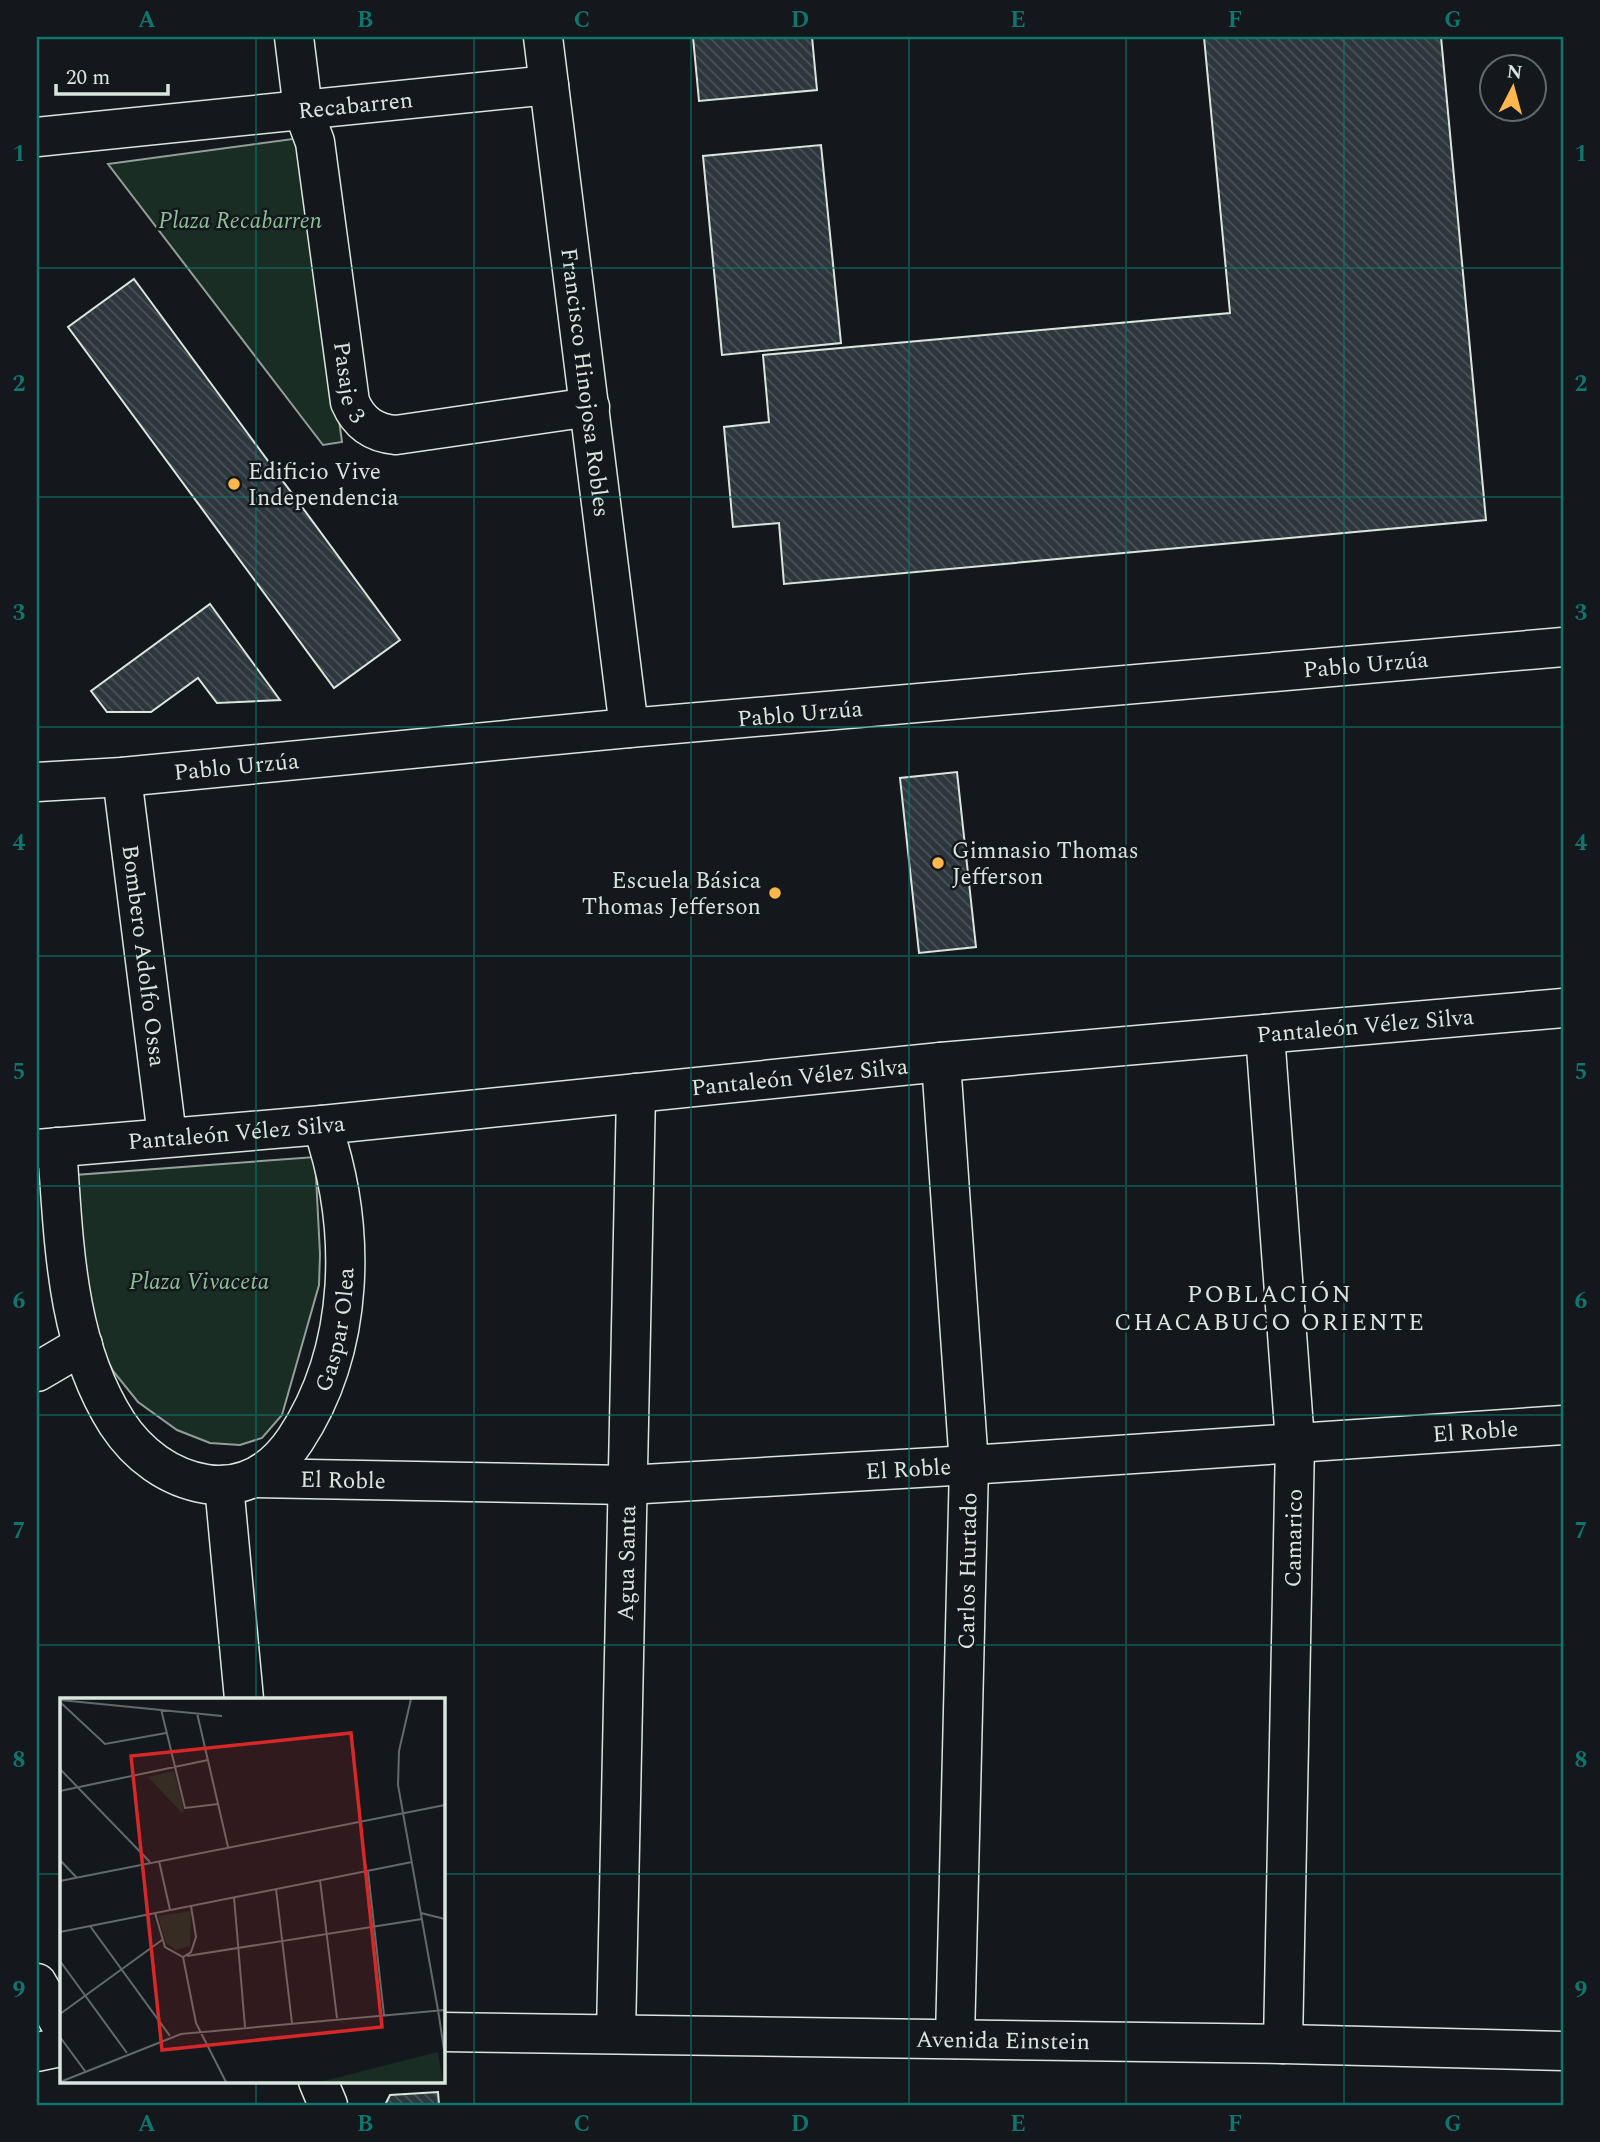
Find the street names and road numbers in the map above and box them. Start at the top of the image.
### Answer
street label: Recabarren [296,83,415,129]
street label: Francisco Hinojosa Robles [550,246,619,519]
street label: Pasaje 3 [323,339,374,431]
street label: Pablo Urzúa [1302,643,1430,688]
street label: Pablo Urzúa [736,692,864,738]
street label: Pablo Urzúa [172,744,301,791]
street label: Bombero Adolfo Ossa [112,843,174,1069]
street label: Pantaleón Vélez Silva [1255,1000,1475,1054]
street label: Pantaleón Vélez Silva [690,1049,910,1106]
street label: Pantaleón Vélez Silva [126,1107,347,1160]
street label: Gaspar Olea [306,1267,364,1397]
street label: El Roble [1431,1412,1519,1453]
street label: El Roble [865,1450,952,1490]
street label: El Roble [300,1463,386,1499]
street label: Camarico [1276,1488,1313,1588]
street label: Carlos Hurtado [950,1492,987,1650]
street label: Agua Santa [609,1505,646,1621]
street label: Avenida Einstein [916,2023,1090,2060]

